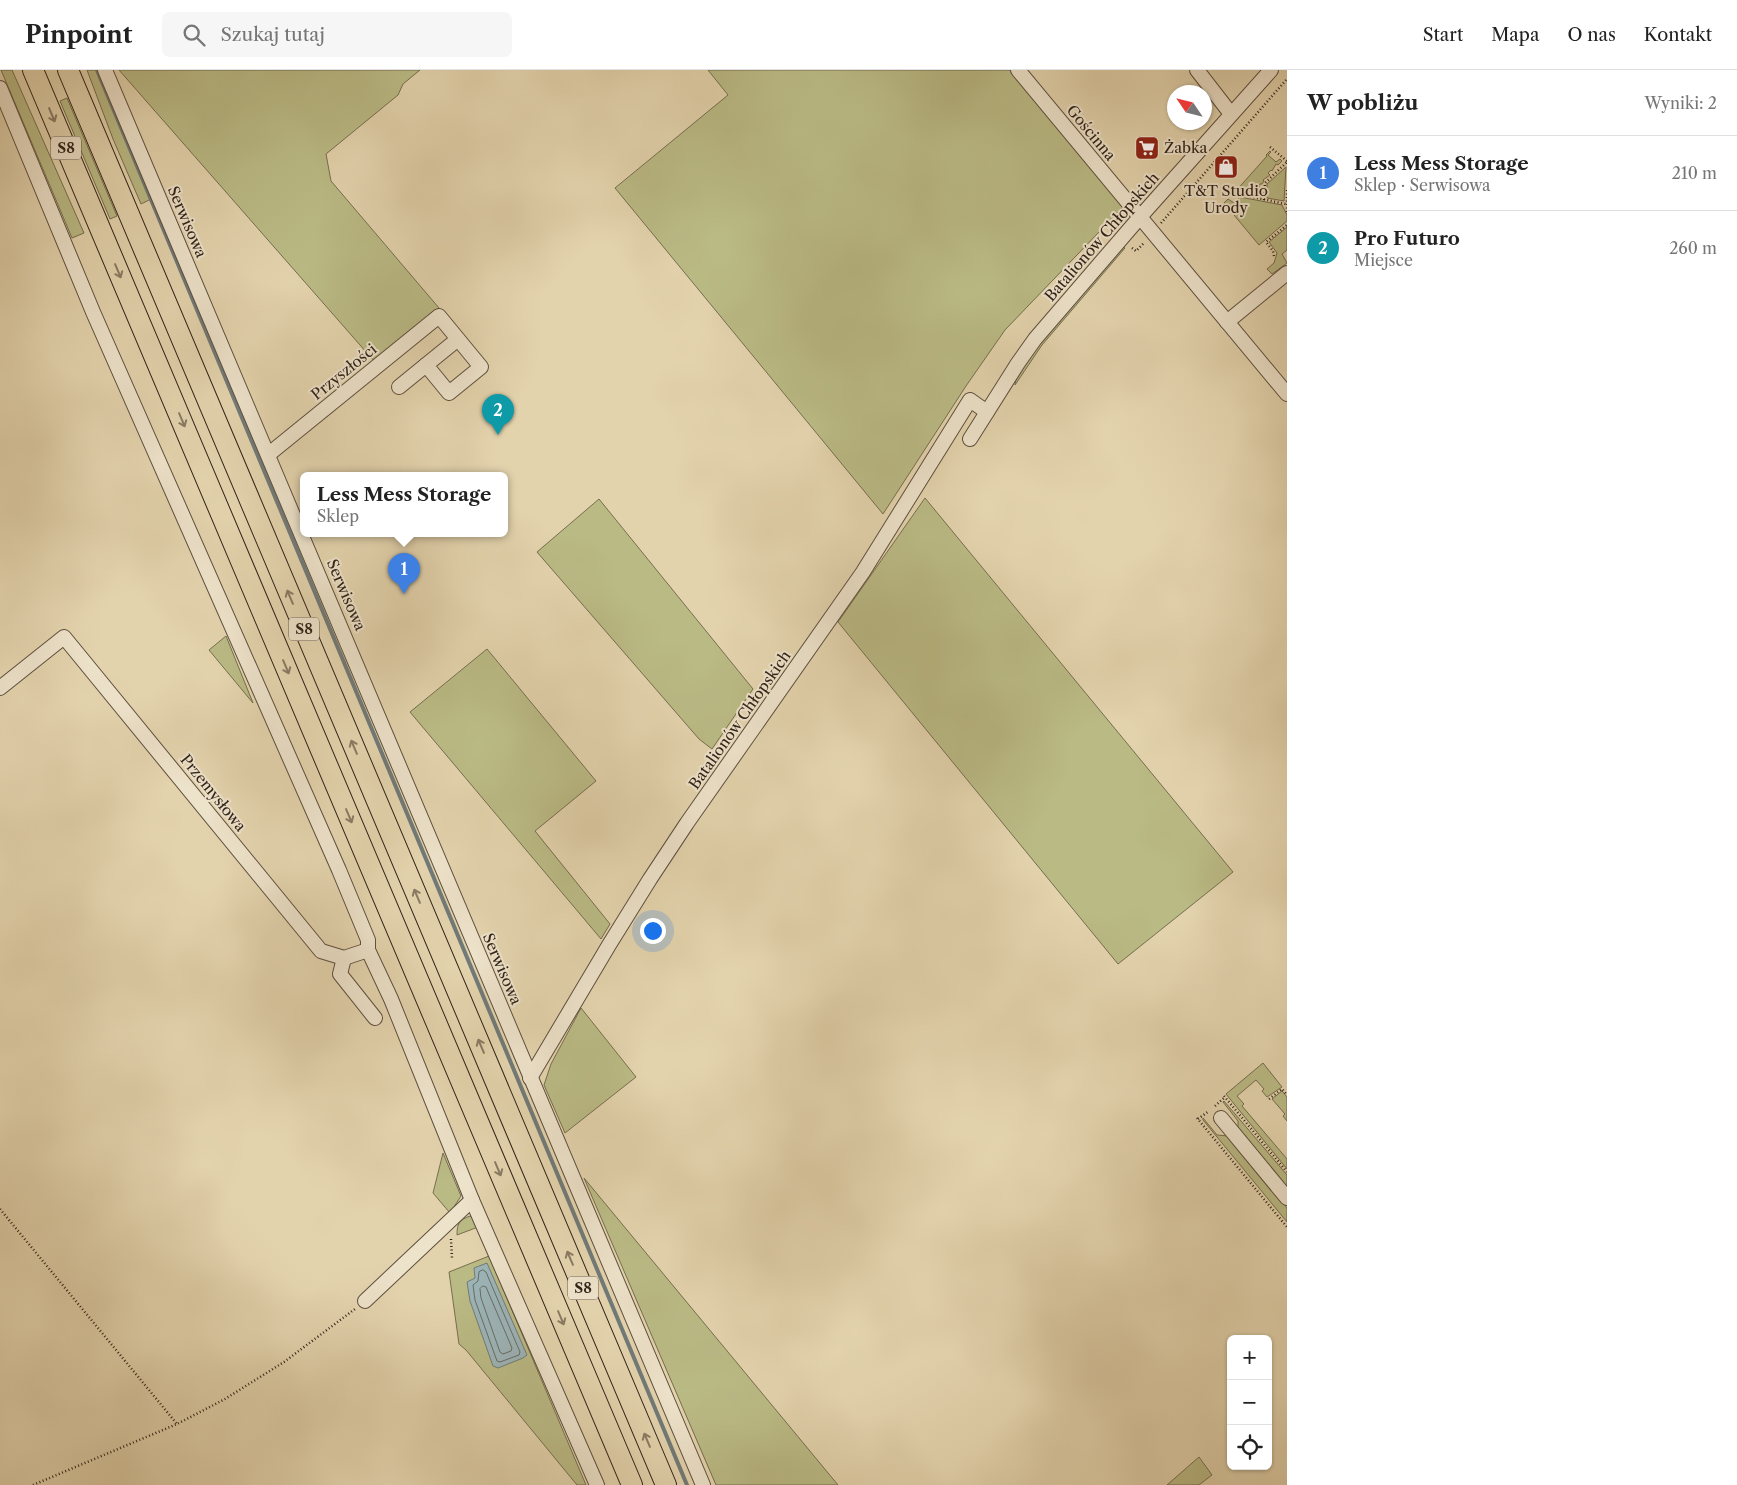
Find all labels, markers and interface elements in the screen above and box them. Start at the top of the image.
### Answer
search box [162,12,512,57]
text: Pinpoint [25,20,132,49]
icon: search [180,21,208,49]
text: Szukaj tutaj [220,23,325,46]
text: Start [1423,24,1463,46]
text: Mapa [1491,24,1539,46]
text: O nas [1567,24,1616,46]
text: Kontakt [1644,24,1712,46]
north arrow [1167,85,1212,130]
text: W pobliżu [1307,90,1418,115]
text: Wyniki: 2 [1644,93,1717,113]
street label: Gościnna [1063,101,1120,164]
one-way arrow [48,107,58,122]
supermarket icon: Żabka [1134,135,1160,161]
road number: S8 [51,136,81,160]
place label: Żabka [1164,138,1207,157]
text: Less Mess Storage [1354,152,1529,175]
shop icon: T&T Studio Urody [1213,154,1239,180]
text: 1 [1319,163,1327,183]
text: 210 m [1672,163,1717,183]
street label: Batalionów Chłopskich [1040,168,1163,305]
text: Sklep · Serwisowa [1354,175,1490,195]
place label: T&T Studio Urody [1184,181,1268,217]
street label: Serwisowa [164,183,211,261]
text: Pro Futuro [1354,227,1460,250]
text: 2 [1318,238,1328,258]
text: 260 m [1669,238,1717,258]
text: Miejsce [1354,250,1413,270]
one-way arrow [114,263,124,278]
street label: Przyszłości [307,339,381,404]
pin: 2 [482,394,514,435]
one-way arrow [177,412,187,427]
popup [300,472,508,537]
text: Less Mess Storage [317,483,491,506]
text: Sklep [317,506,359,526]
pin: 1 [388,553,420,594]
street label: Serwisowa [323,556,370,634]
one-way arrow [285,590,295,605]
road number: S8 [289,618,319,640]
street label: Batalionów Chłopskich [685,646,795,793]
one-way arrow [282,659,291,674]
one-way arrow [348,740,358,755]
street label: Przemysłowa [177,750,250,835]
one-way arrow [346,809,355,824]
one-way arrow [411,889,421,904]
your location [640,918,666,944]
street label: Serwisowa [479,930,526,1008]
one-way arrow [475,1039,485,1054]
one-way arrow [494,1161,503,1176]
one-way arrow [565,1251,575,1266]
road number: S8 [568,1276,598,1300]
one-way arrow [557,1310,567,1325]
map controls [1227,1335,1272,1470]
button: + [1227,1335,1272,1380]
button: − [1227,1380,1272,1425]
button: locate [1227,1425,1272,1470]
one-way arrow [642,1433,652,1448]

